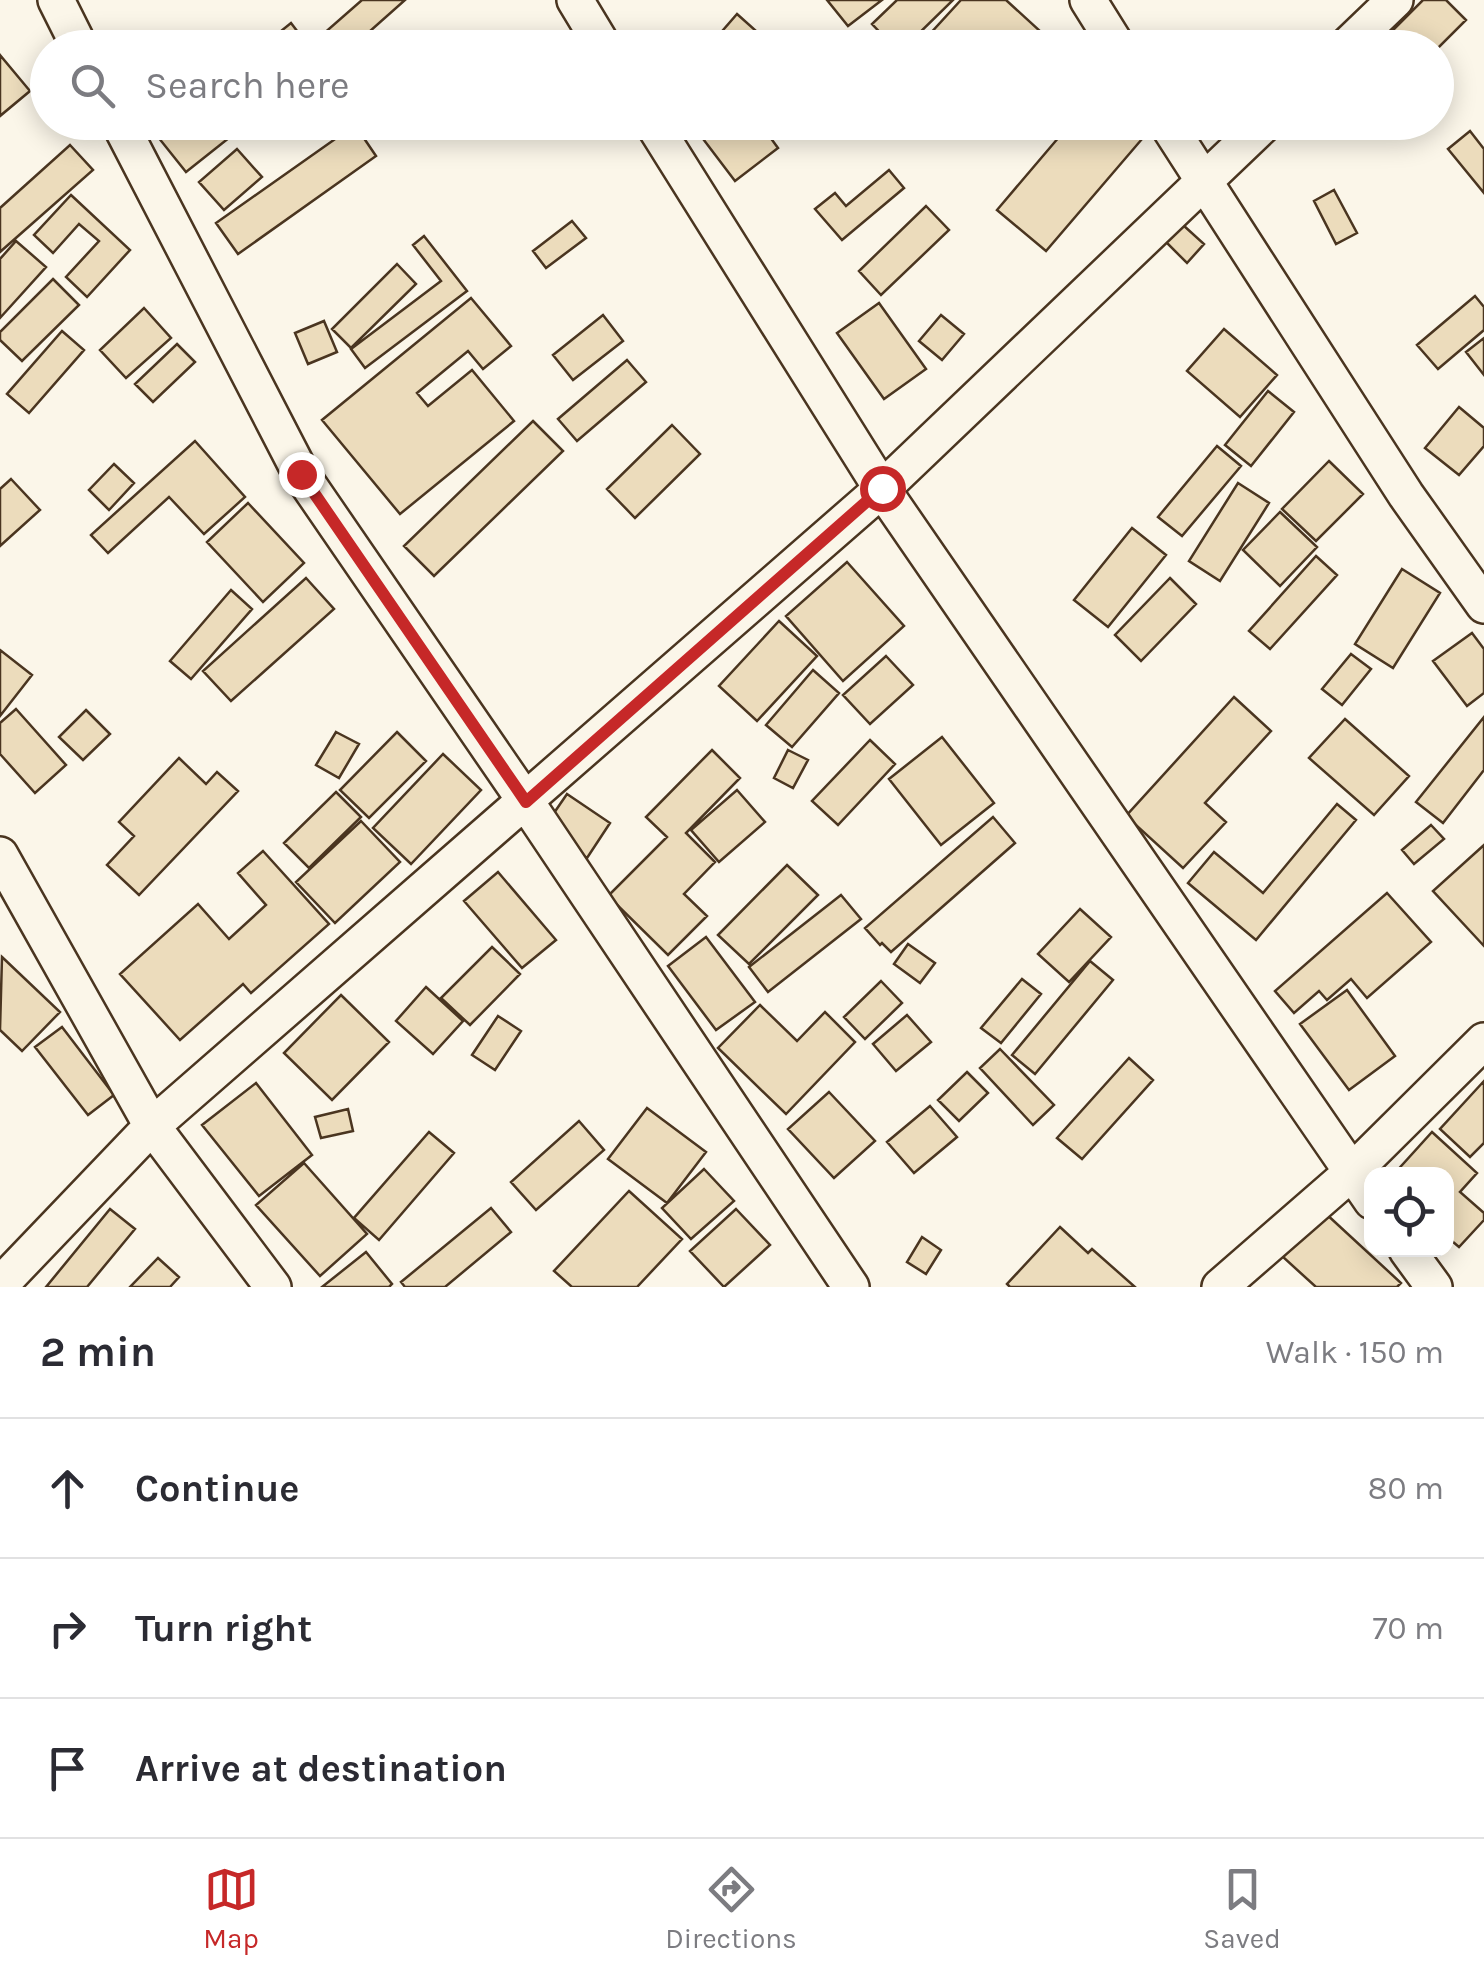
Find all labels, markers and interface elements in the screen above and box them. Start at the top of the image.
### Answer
search box [30,30,1454,140]
icon: search [65,58,120,113]
text: Search here [145,63,349,108]
route end [279,452,325,498]
route start [860,466,906,512]
map controls [1364,1167,1454,1257]
button: locate [1364,1167,1454,1257]
text: 2 min [40,1327,156,1377]
text: Walk · 150 m [1266,1334,1444,1371]
icon: ahead [40,1461,95,1516]
text: Continue [135,1466,299,1511]
text: 80 m [1368,1470,1444,1507]
icon: right [40,1601,95,1656]
text: Turn right [135,1606,312,1651]
text: 70 m [1372,1610,1444,1647]
icon: arrive [40,1741,95,1796]
text: Arrive at destination [135,1746,507,1791]
tab: Map [203,1862,259,1955]
tab: Directions [665,1862,797,1955]
tab: Saved [1203,1862,1281,1955]

